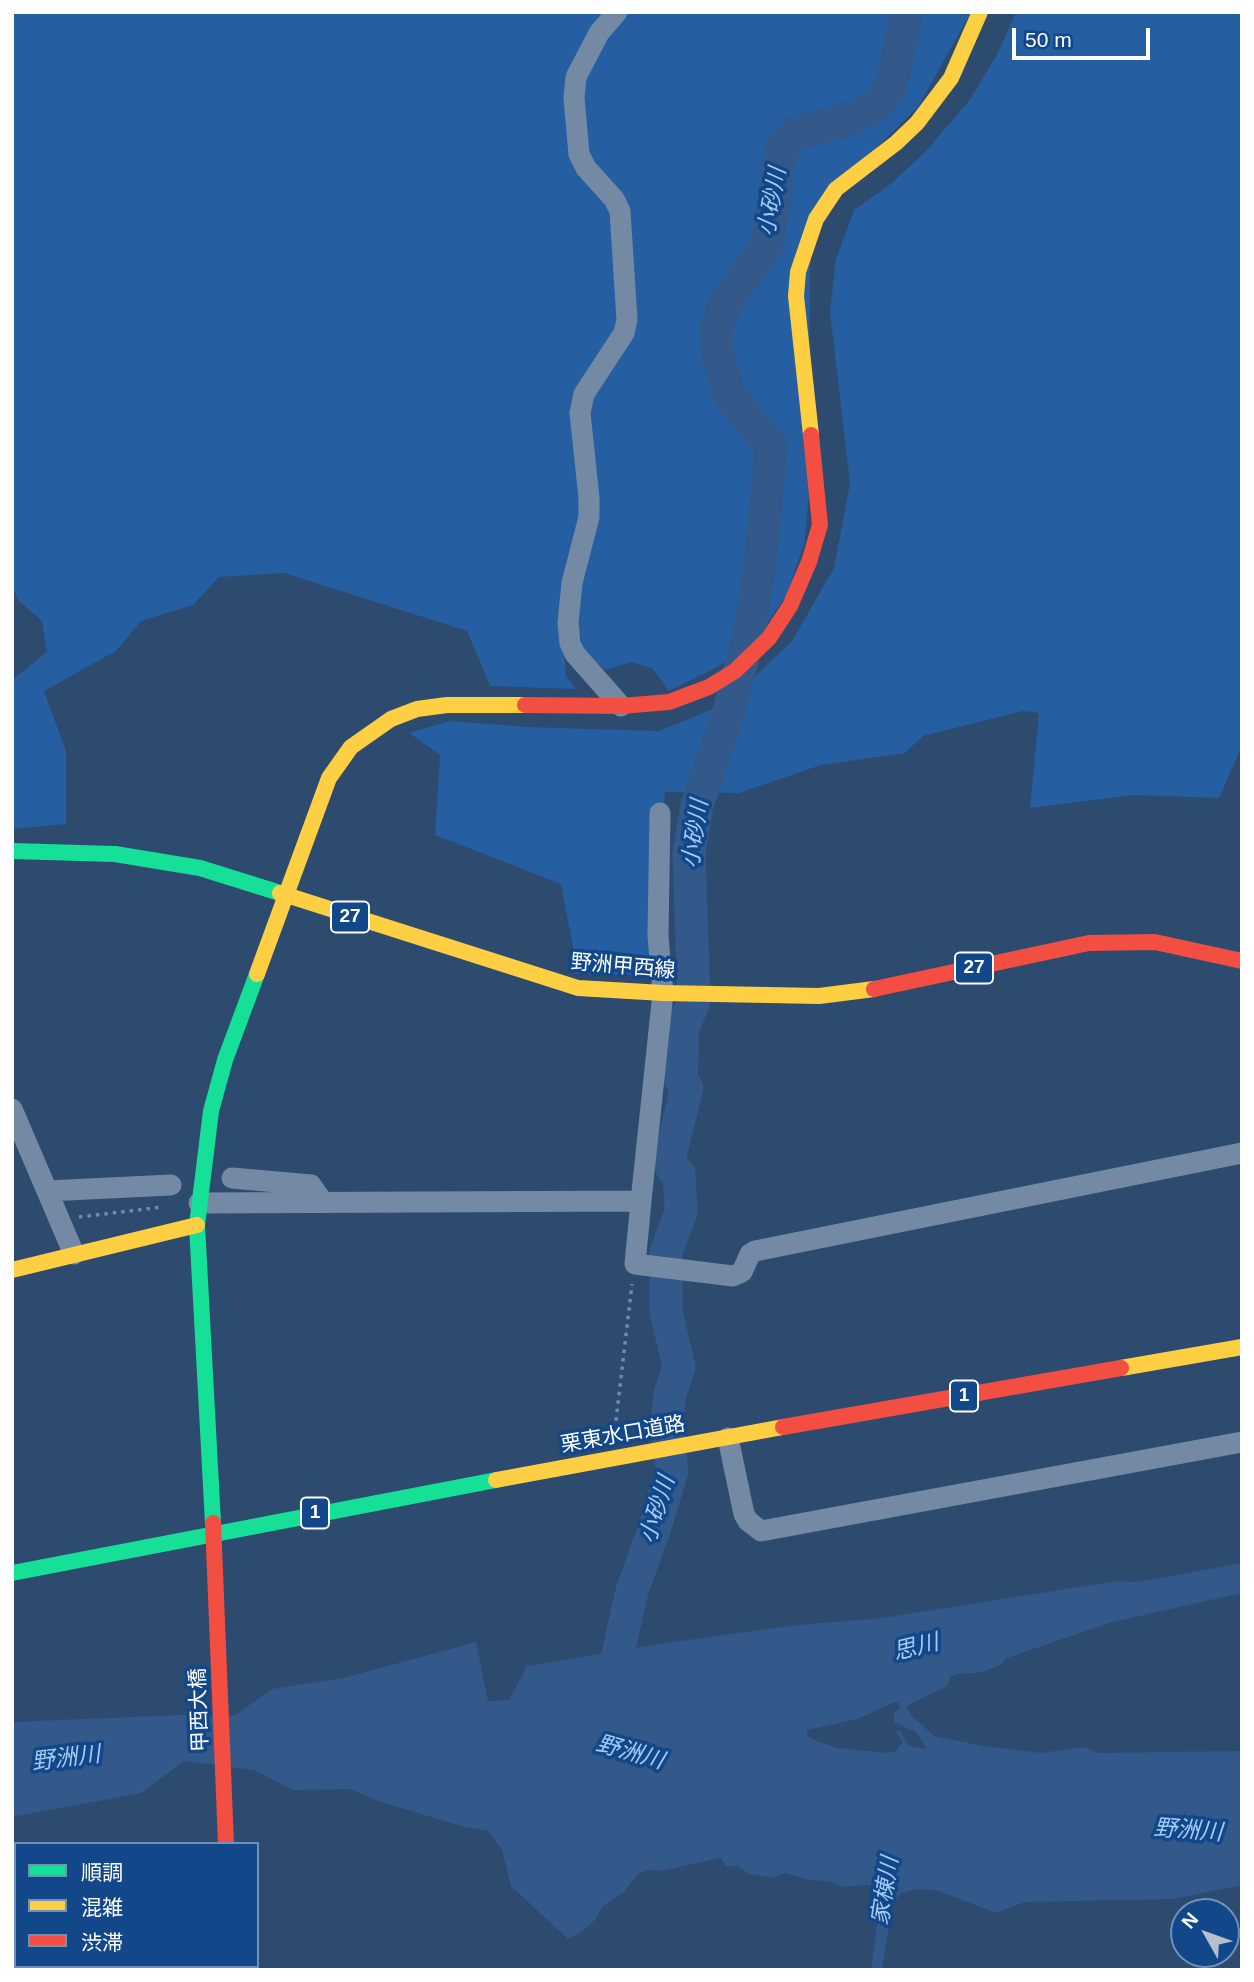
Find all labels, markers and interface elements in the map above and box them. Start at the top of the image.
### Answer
scale bar [1016,14,1154,58]
text: 50 m [1025,28,1072,51]
water label: 小砂川 [753,166,793,238]
water label: 小砂川 [678,798,714,870]
road number: 27 [331,902,369,932]
street label: 野洲甲西線 [570,950,676,984]
road number: 27 [955,952,993,984]
road number: 1 [950,1380,978,1412]
street label: 栗東水口道路 [559,1412,687,1458]
water label: 小砂川 [635,1473,681,1547]
road number: 1 [301,1498,329,1528]
water label: 思川 [890,1629,942,1667]
street label: 甲西大橋 [186,1668,214,1752]
water label: 野洲川 [593,1730,667,1776]
water label: 野洲川 [30,1741,102,1777]
water label: 野洲川 [1153,1815,1223,1847]
legend [14,1842,259,1968]
water label: 家棟川 [867,1855,905,1927]
text: 順調 [81,1861,123,1884]
text: 混雑 [81,1896,123,1919]
north arrow [1170,1898,1240,1968]
text: N [1178,1908,1203,1932]
text: 渋滞 [81,1931,123,1954]

